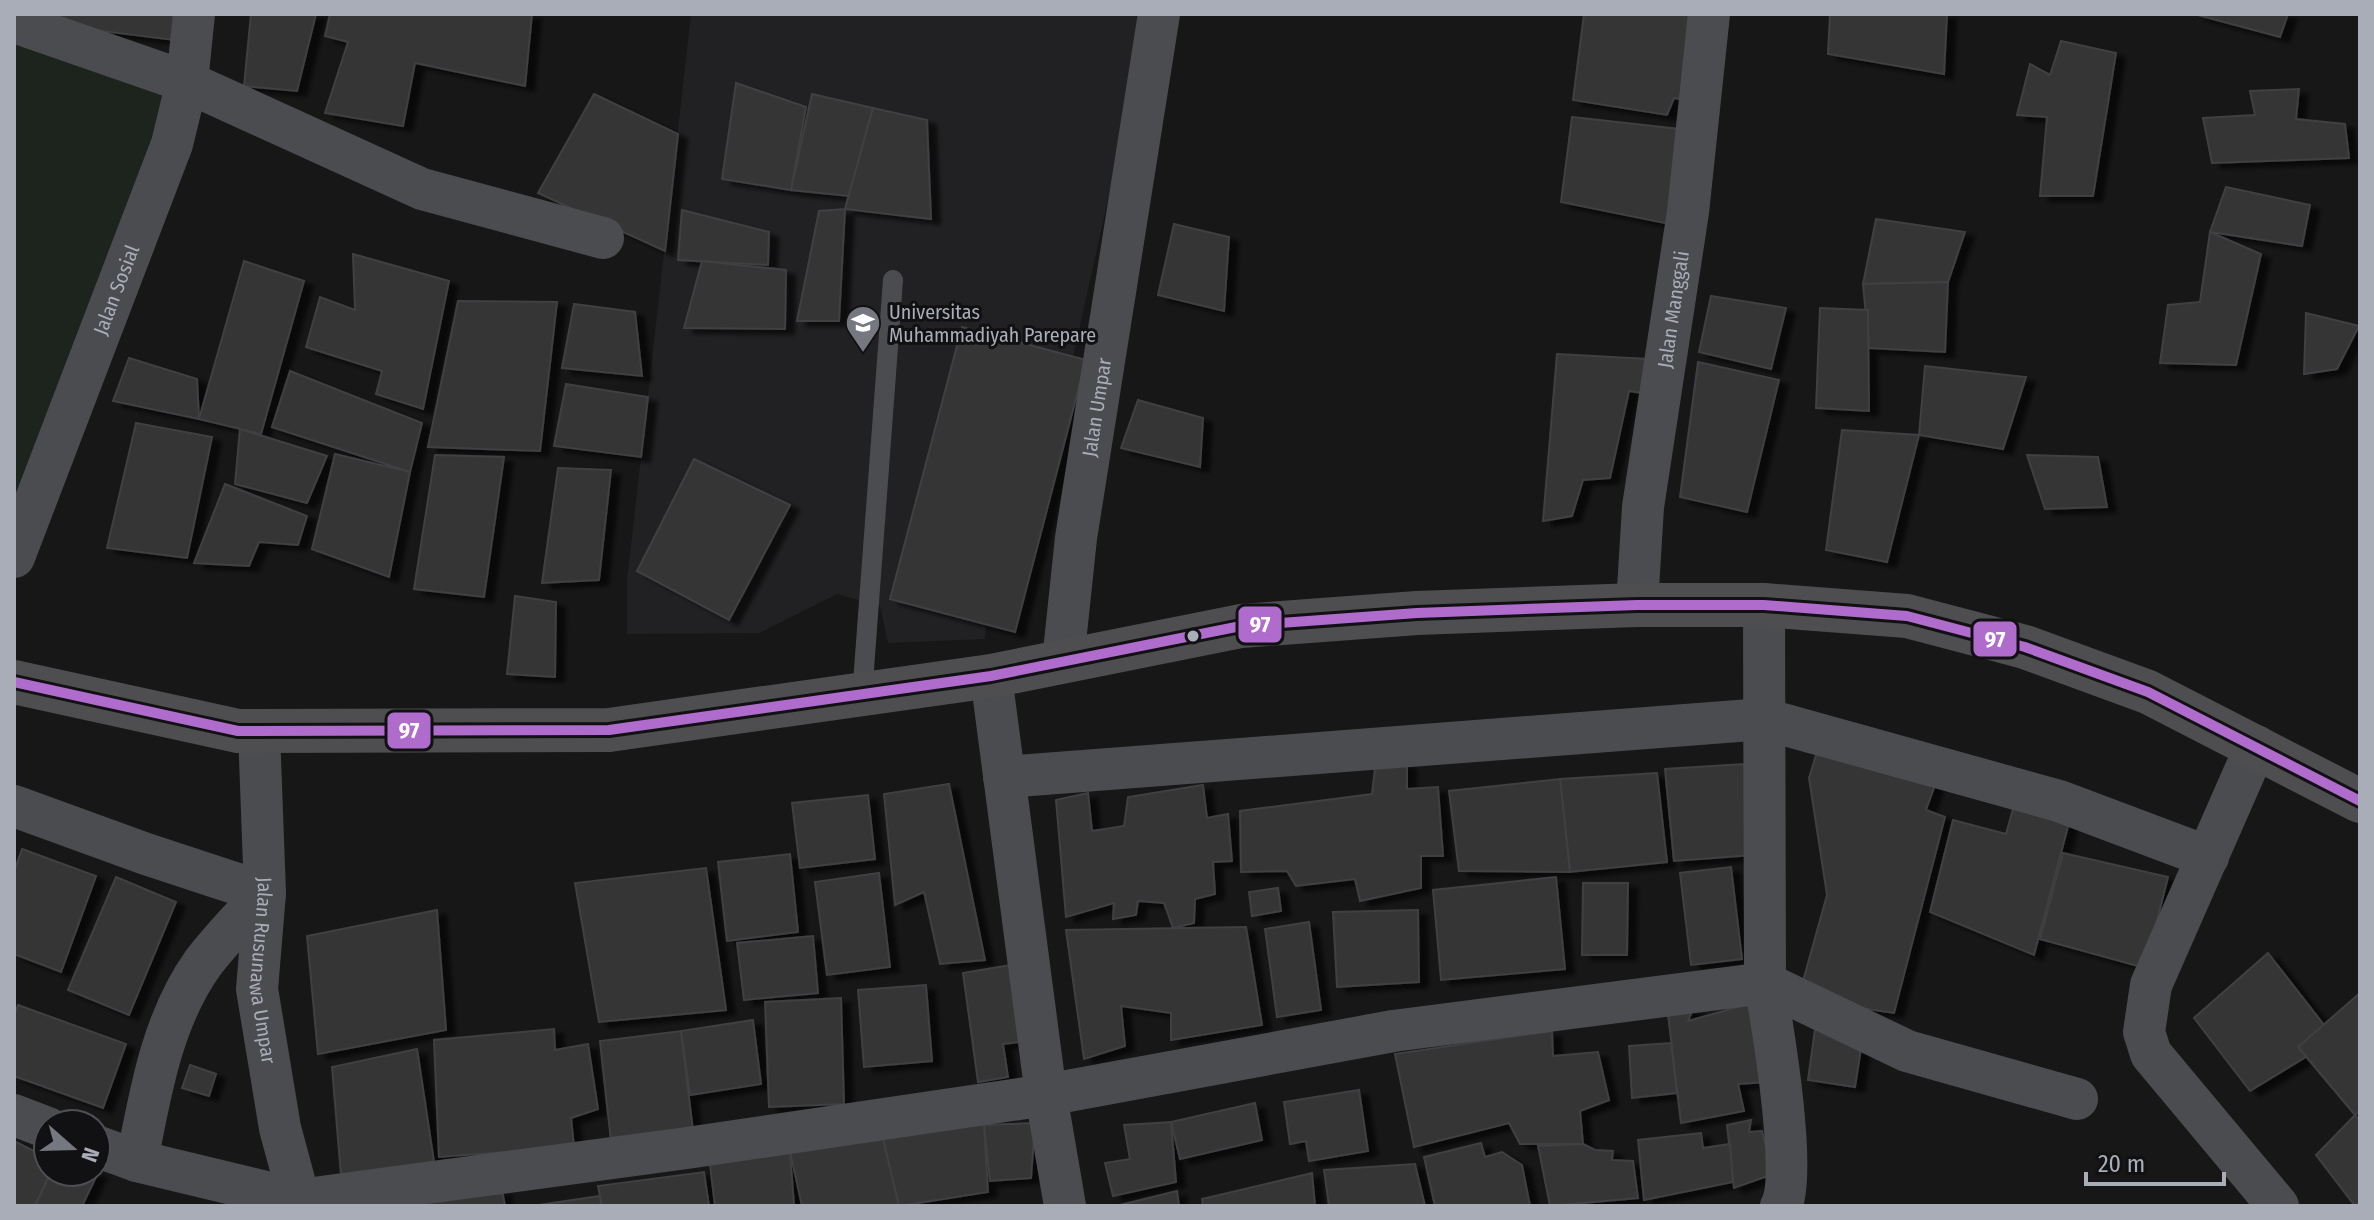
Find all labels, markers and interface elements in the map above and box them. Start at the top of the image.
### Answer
street label: Jalan Sosial [88,242,144,338]
street label: Jalan Manggali [1652,249,1694,370]
place label: Universitas Muhammadiyah Parepare [889,300,1096,347]
school or university icon: Universitas Muhammadiyah Parepare [844,304,882,354]
street label: Jalan Umpar [1077,356,1116,458]
line badge: 97 [1237,605,1283,644]
text: 97 [1250,611,1271,638]
line badge: 97 [1972,620,2018,658]
text: 97 [1985,626,2006,653]
unlabelled marker [1185,628,1201,644]
line badge: 97 [386,711,432,750]
text: 97 [399,717,420,744]
street label: Jalan Rusunawa Umpar [244,877,281,1065]
north arrow [32,1108,112,1188]
scale bar [2086,1136,2224,1186]
text: N [75,1144,105,1165]
text: 20 m [2098,1150,2145,1178]

